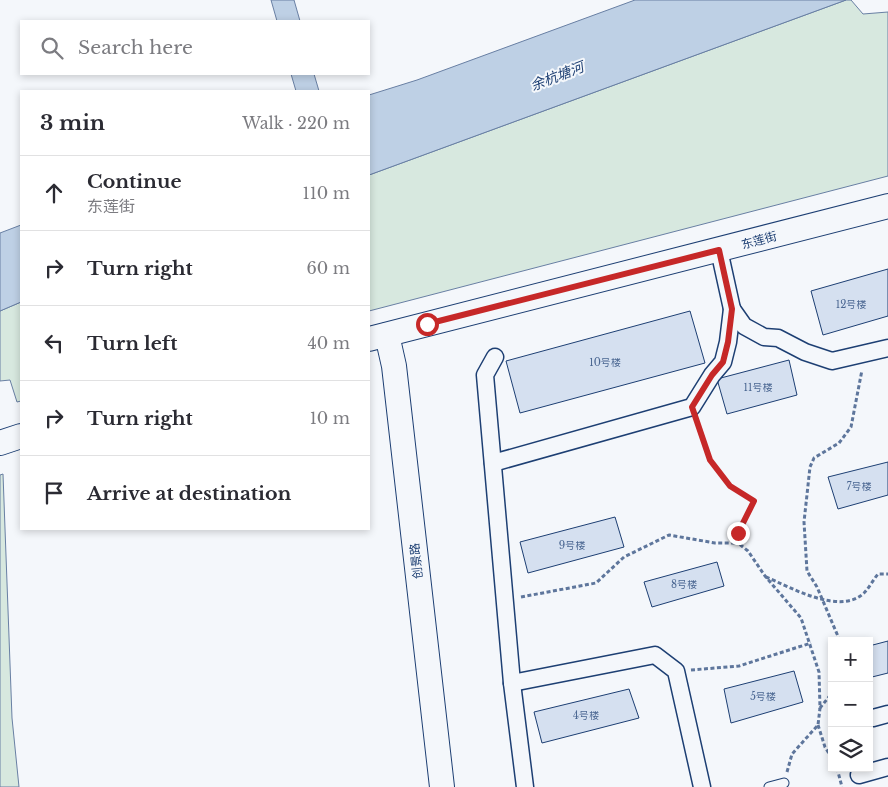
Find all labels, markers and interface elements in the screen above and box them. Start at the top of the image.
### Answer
search box [20,20,370,75]
icon: search [38,34,66,62]
text: Search here [78,36,193,59]
water label: 余杭塘河 [528,56,589,94]
text: 3 min [40,110,105,136]
text: Walk · 220 m [242,113,350,133]
text: Continue [87,170,182,193]
icon: ahead [40,179,68,207]
text: 110 m [303,183,350,203]
text: 东莲街 [87,196,135,216]
street label: 东莲街 [740,228,778,252]
icon: right [40,254,68,282]
text: Turn right [87,257,193,280]
text: 60 m [307,258,350,278]
house number: 12号楼 [836,298,866,311]
route start [416,313,439,336]
icon: left [40,329,68,357]
text: Turn left [87,332,178,355]
text: 40 m [307,333,350,353]
house number: 10号楼 [589,356,621,369]
house number: 11号楼 [744,381,772,394]
icon: right [40,404,68,432]
text: Turn right [87,407,193,430]
text: 10 m [310,408,350,428]
icon: arrive [40,479,68,507]
house number: 7号楼 [846,480,872,493]
text: Arrive at destination [87,482,291,505]
route end [727,522,750,545]
house number: 9号楼 [559,539,585,552]
street label: 创景路 [407,542,425,580]
house number: 8号楼 [671,578,697,591]
map controls [828,637,873,772]
button: + [828,637,873,682]
button: − [828,682,873,727]
house number: 5号楼 [750,690,776,703]
house number: 4号楼 [573,709,599,722]
button: layers [828,727,873,772]

